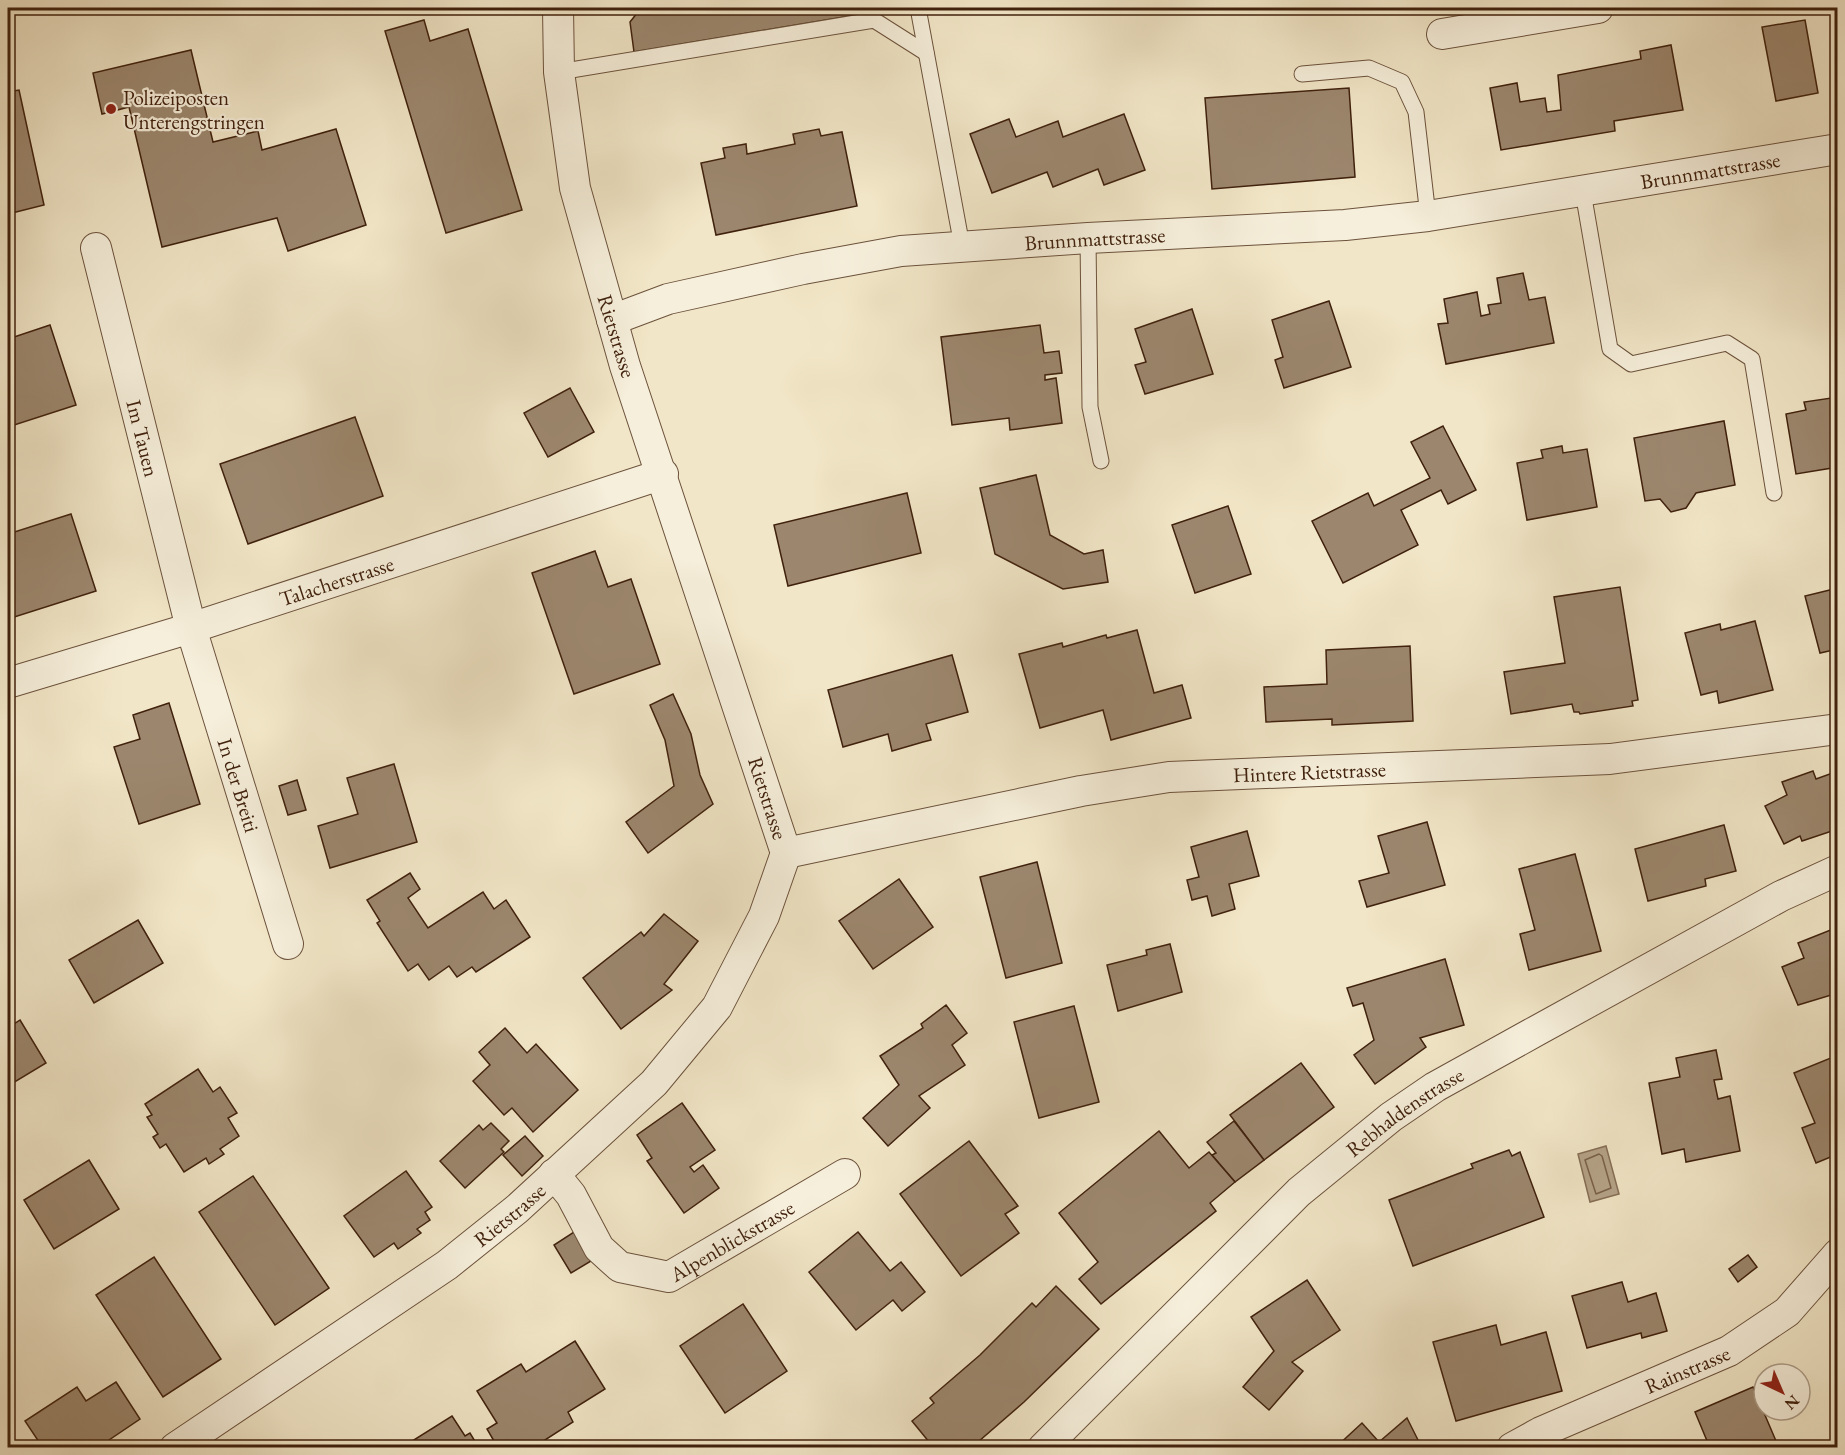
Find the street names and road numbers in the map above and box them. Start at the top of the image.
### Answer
street label: Brunnmattstrasse [1638,145,1782,195]
street label: Brunnmattstrasse [1023,221,1166,256]
street label: Rietstrasse [592,291,642,381]
street label: Im Tauen [121,397,166,479]
street label: Talacherstrasse [276,549,397,612]
street label: In der Breiti [212,735,266,835]
street label: Rietstrasse [742,753,794,843]
street label: Hintere Rietstrasse [1232,755,1386,788]
street label: Rebhaldenstrasse [1340,1061,1468,1162]
street label: Rietstrasse [468,1177,551,1252]
street label: Alpenblickstrasse [664,1193,799,1288]
street label: Rainstrasse [1640,1339,1734,1399]

